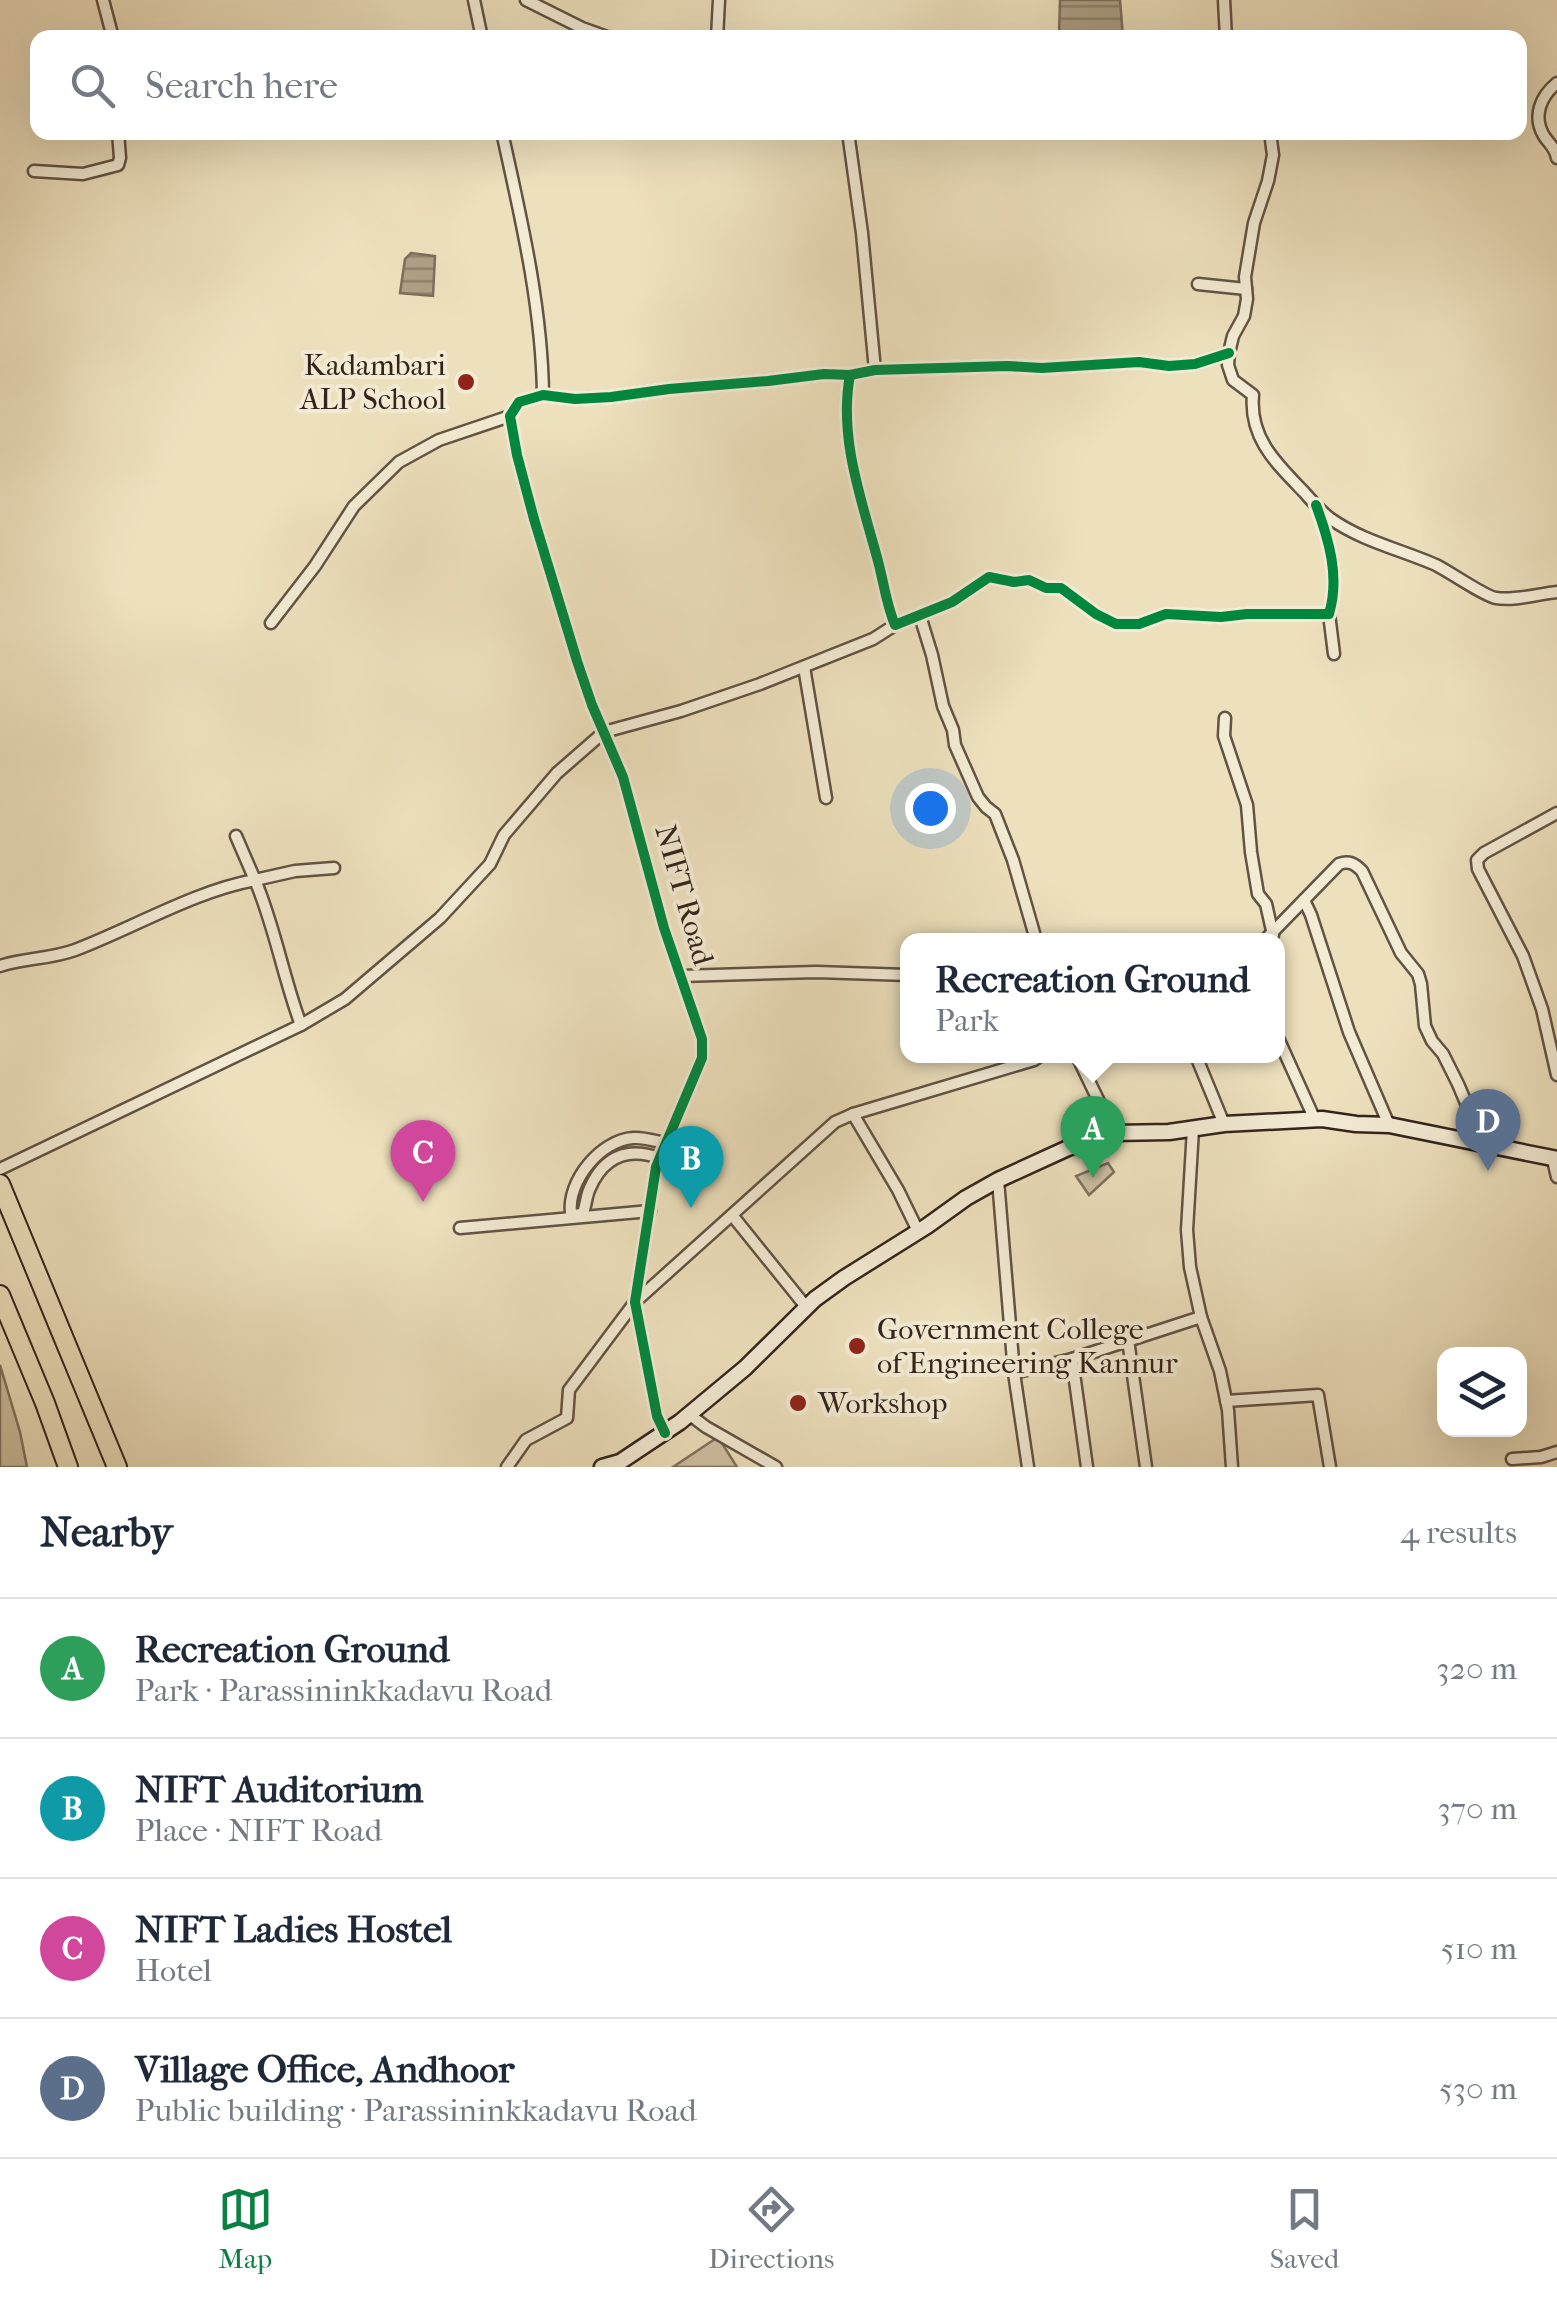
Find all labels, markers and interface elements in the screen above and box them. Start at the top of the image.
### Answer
search box [30,30,1527,140]
icon: search [65,58,120,113]
text: Search here [145,63,338,108]
place label: Kadambari ALP School [299,348,446,417]
marker: Kadambari ALP School [455,371,477,393]
your location [905,783,956,834]
street label: NIFT Road [647,821,721,970]
popup [900,933,1285,1063]
text: Recreation Ground [935,957,1250,1002]
text: Park [935,1002,999,1039]
pin: D [1456,1088,1520,1171]
pin: A [1060,1096,1126,1178]
pin: C [390,1120,456,1202]
pin: B [658,1126,724,1208]
place label: Government College of Engineering Kannur [877,1312,1178,1381]
marker: Government College of Engineering Kannur [846,1335,868,1357]
map controls [1437,1347,1527,1437]
button: layers [1437,1347,1527,1437]
place label: Workshop [817,1386,947,1421]
marker: Workshop [787,1392,809,1414]
text: Nearby [40,1508,172,1557]
text: 4 results [1400,1514,1517,1551]
text: Recreation Ground [135,1627,449,1672]
text: A [62,1650,83,1687]
text: 320 m [1436,1650,1517,1687]
text: Park · Parassininkkadavu Road [135,1672,552,1709]
text: NIFT Auditorium [135,1767,423,1812]
text: B [62,1790,83,1827]
text: 370 m [1437,1790,1517,1827]
text: Place · NIFT Road [135,1812,382,1849]
text: NIFT Ladies Hostel [135,1907,452,1952]
text: C [62,1930,83,1967]
text: 510 m [1441,1930,1517,1967]
text: Hotel [135,1952,212,1989]
text: Village Office, Andhoor [135,2047,514,2092]
text: D [60,2070,85,2107]
text: 530 m [1439,2070,1517,2107]
text: Public building · Parassininkkadavu Road [135,2092,697,2129]
tab: Map [218,2182,273,2275]
tab: Directions [708,2182,834,2275]
tab: Saved [1270,2182,1339,2275]

